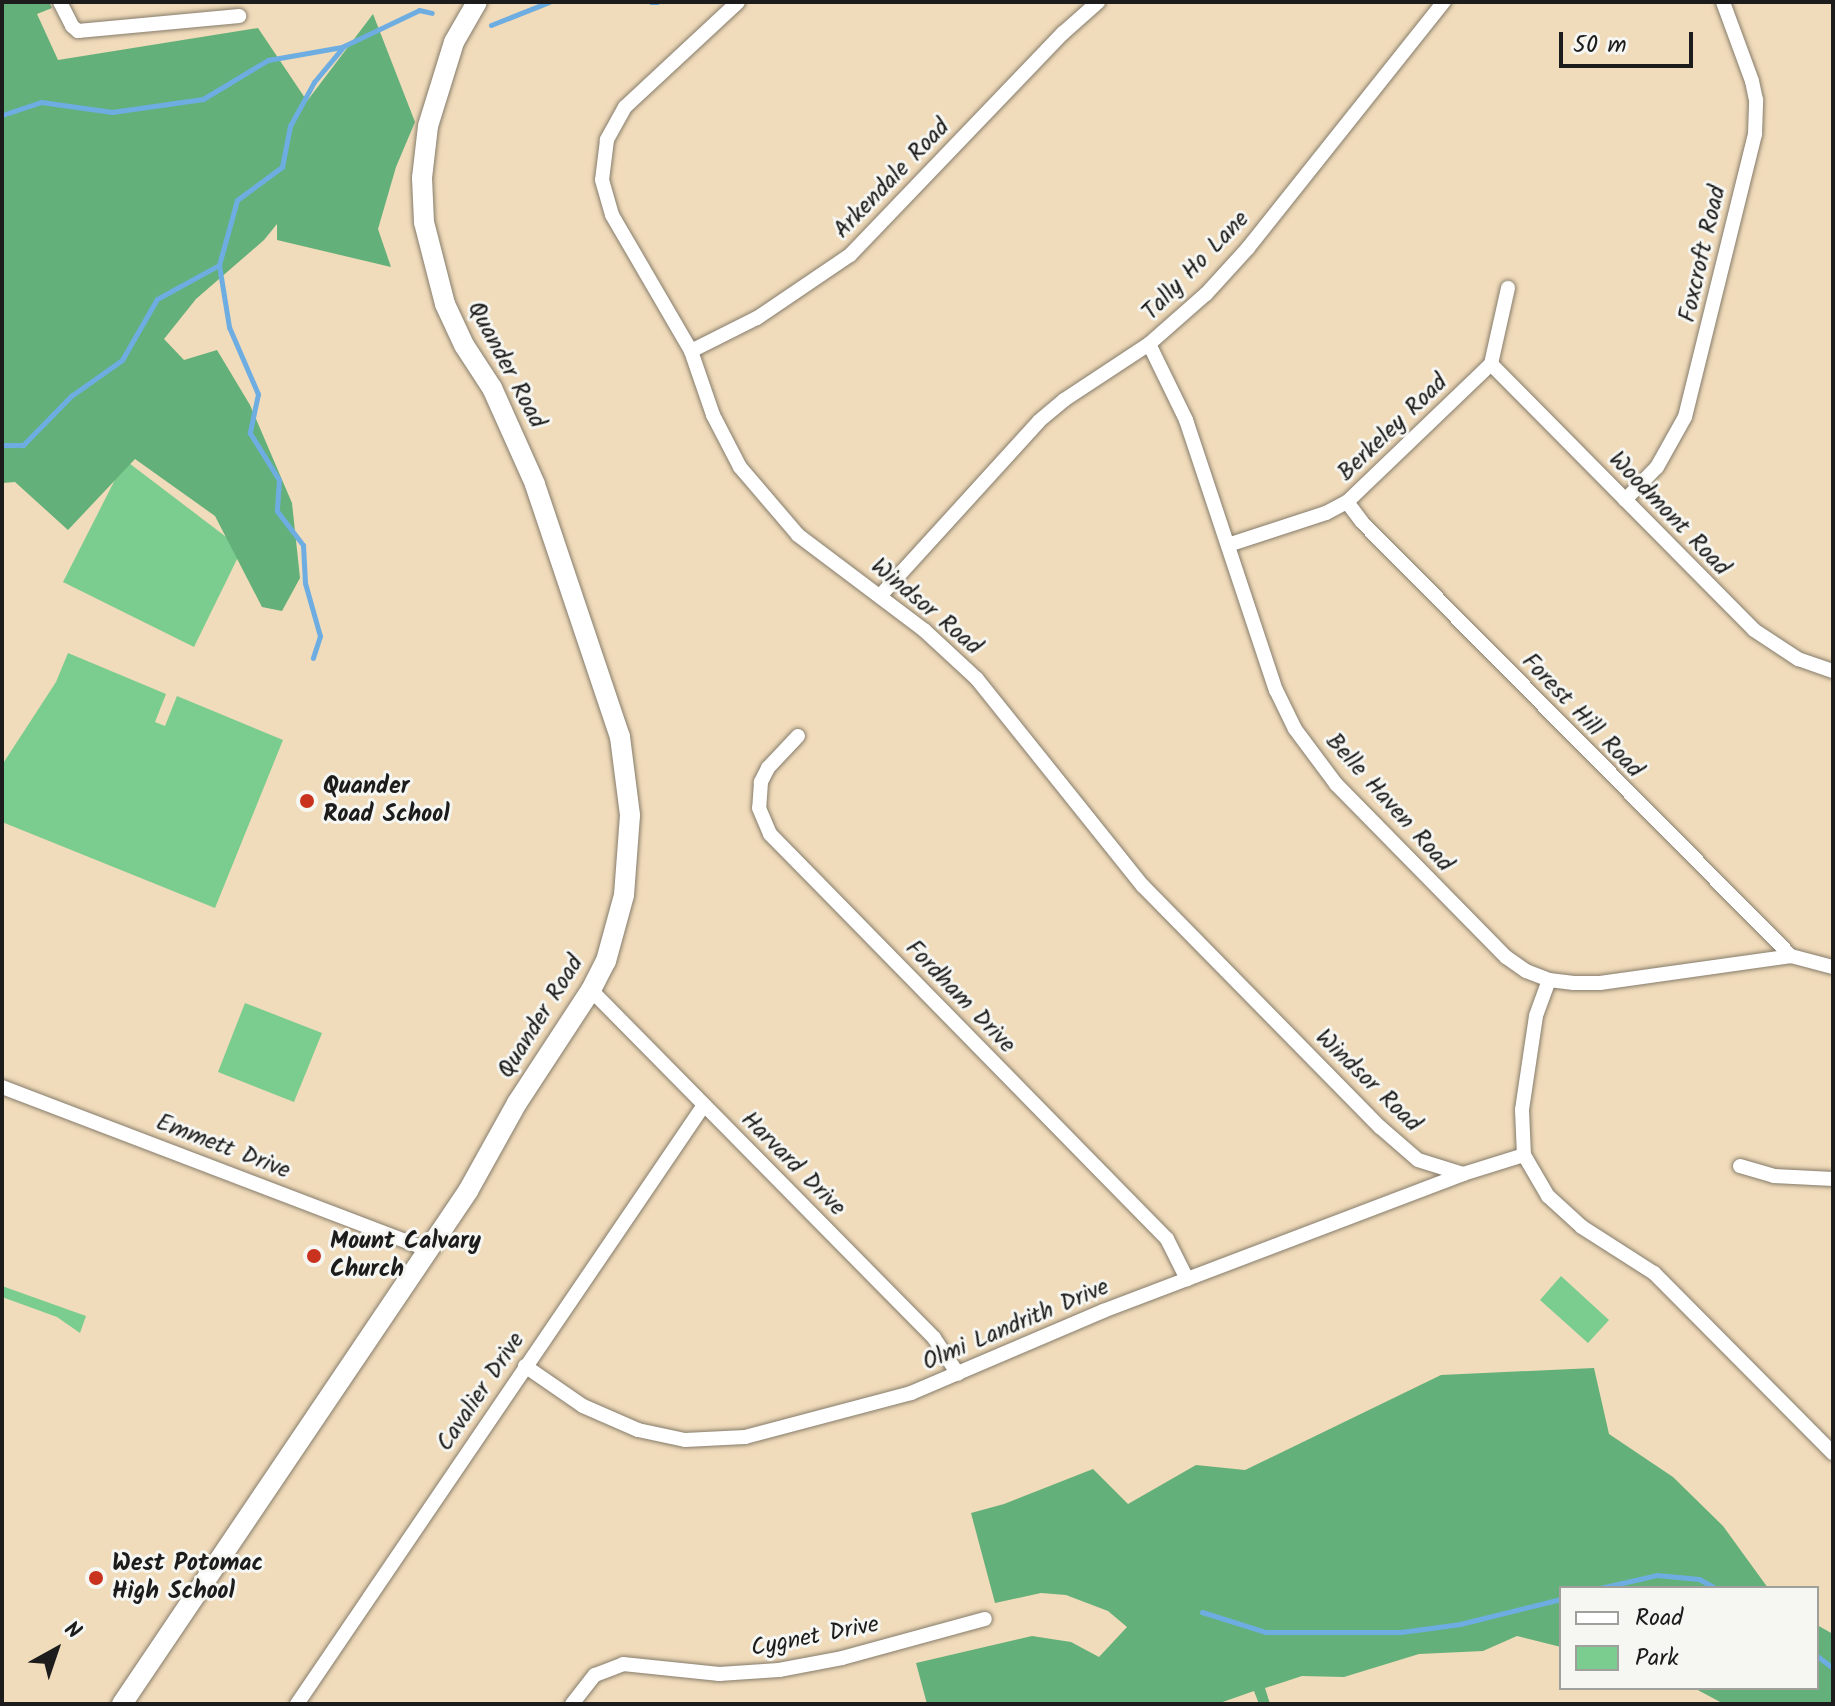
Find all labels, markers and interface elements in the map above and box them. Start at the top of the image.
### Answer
scale bar [1563,16,1697,66]
text: 50 m [1573,26,1627,65]
street label: Arkendale Road [828,113,956,245]
street label: Foxcroft Road [1673,183,1733,325]
street label: Tally Ho Lane [1137,205,1255,327]
street label: Quander Road [461,297,551,433]
street label: Berkeley Road [1332,368,1454,488]
street label: Woodmont Road [1602,446,1736,582]
street label: Windsor Road [865,552,987,662]
street label: Forest Hill Road [1515,648,1649,784]
street label: Belle Haven Road [1319,728,1459,878]
place label: Quander Road School [323,773,450,829]
marker: Quander Road School [298,792,316,810]
street label: Fordham Drive [899,934,1021,1060]
street label: Quander Road [492,950,590,1084]
street label: Windsor Road [1309,1023,1427,1139]
street label: Harvard Drive [735,1106,851,1222]
street label: Emmett Drive [152,1108,294,1186]
place label: Mount Calvary Church [330,1228,481,1284]
marker: Mount Calvary Church [305,1247,323,1265]
street label: Olmi Landrith Drive [918,1273,1114,1377]
street label: Cavalier Drive [431,1327,531,1457]
place label: West Potomac High School [112,1550,263,1606]
marker: West Potomac High School [87,1569,105,1587]
legend [1559,1586,1819,1690]
text: Road [1635,1599,1683,1638]
north arrow [16,1610,96,1690]
street label: Cygnet Drive [749,1611,881,1663]
text: N [55,1613,88,1649]
text: Park [1635,1639,1679,1678]

